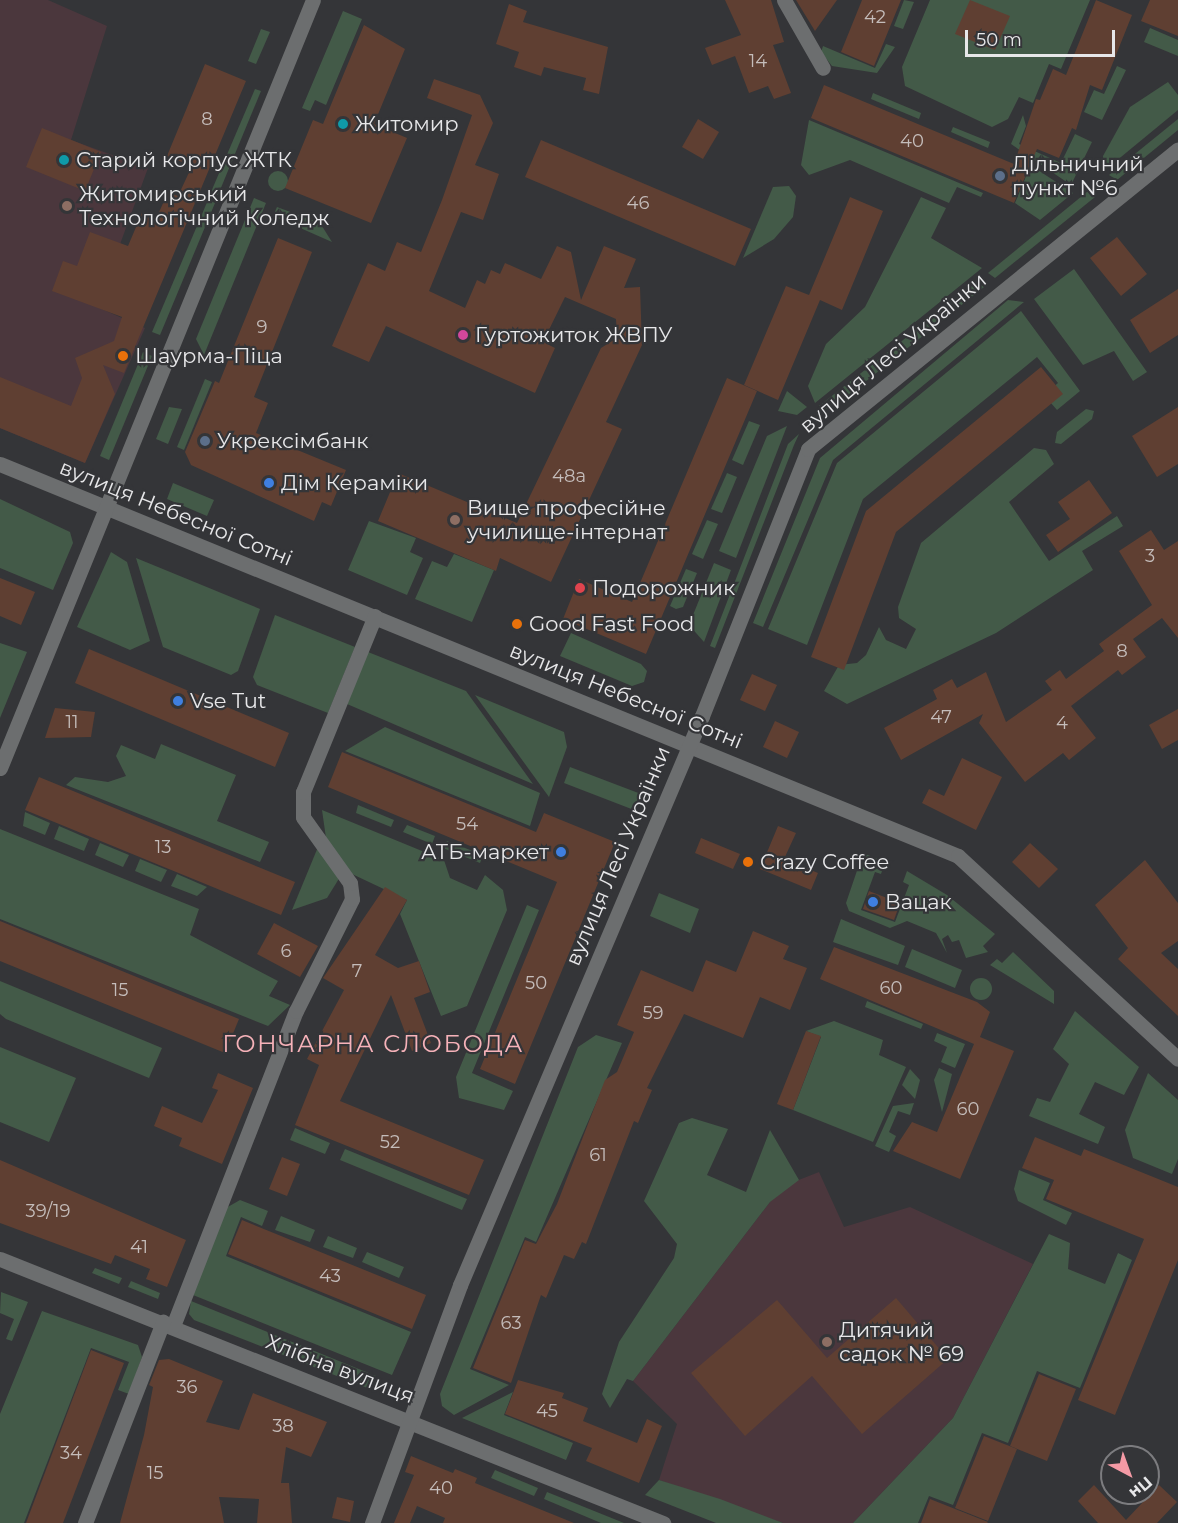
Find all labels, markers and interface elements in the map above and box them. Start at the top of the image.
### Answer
house number: 42 [864,6,886,28]
scale bar [968,18,1118,56]
text: 50 m [976,29,1022,51]
house number: 14 [749,50,767,72]
house number: 8 [201,108,213,130]
place label: Житомир [355,111,459,137]
marker: Житомир [336,117,350,131]
house number: 40 [900,130,924,152]
place label: Старий корпус ЖТК [76,147,292,173]
place label: Дільничний пункт №6 [1012,151,1144,201]
marker: Старий корпус ЖТК [57,153,71,167]
marker: Дільничний пункт №6 [993,169,1007,183]
place label: Житомирський Технологічний Коледж [79,181,329,231]
house number: 46 [627,192,649,214]
marker: Житомирський Технологічний Коледж [60,199,74,213]
street label: вулиця Лесі Українки [795,268,991,438]
house number: 9 [257,316,267,338]
place label: Гуртожиток ЖВПУ [475,322,673,348]
marker: Гуртожиток ЖВПУ [456,328,470,342]
place label: Шаурма-Піца [135,343,283,369]
marker: Шаурма-Піца [116,349,130,363]
place label: Укрексімбанк [217,428,369,454]
marker: Укрексімбанк [198,434,212,448]
street label: вулиця Небесної Сотні [56,455,296,571]
house number: 48а [552,465,586,487]
place label: Дім Кераміки [281,470,428,496]
marker: Дім Кераміки [262,476,276,490]
place label: Вище професійне училище-інтернат [467,495,667,545]
marker: Вище професійне училище-інтернат [448,513,462,527]
house number: 3 [1145,545,1155,567]
place label: Подорожник [592,575,735,601]
marker: Подорожник [573,581,587,595]
place label: Good Fast Food [529,611,694,637]
marker: Good Fast Food [510,617,524,631]
street label: вулиця Небесної Сотні [506,638,746,754]
house number: 8 [1116,640,1128,662]
place label: Vse Tut [190,688,266,714]
marker: Vse Tut [171,694,185,708]
house number: 47 [930,706,952,728]
house number: 11 [66,711,78,733]
house number: 4 [1056,712,1068,734]
street label: вулиця Лесі Українки [560,743,676,969]
house number: 54 [456,813,478,835]
house number: 13 [155,836,171,858]
place label: АТБ-маркет [421,839,549,865]
marker: АТБ-маркет [554,845,568,859]
place label: Crazy Coffee [760,849,889,875]
marker: Crazy Coffee [741,855,755,869]
place label: Вацак [885,889,952,915]
marker: Вацак [866,895,880,909]
house number: 6 [281,940,291,962]
house number: 7 [352,960,362,982]
house number: 50 [525,972,547,994]
house number: 60 [880,977,902,999]
house number: 15 [112,979,128,1001]
house number: 59 [642,1002,664,1024]
district label: ГОНЧАРНА СЛОБОДА [222,1030,524,1058]
house number: 60 [957,1098,979,1120]
house number: 52 [380,1131,400,1153]
house number: 61 [589,1144,607,1166]
house number: 39/19 [26,1200,70,1222]
house number: 41 [130,1236,148,1258]
house number: 43 [319,1265,341,1287]
house number: 63 [500,1312,522,1334]
place label: Дитячий садок № 69 [839,1317,964,1367]
street label: Хлібна вулиця [262,1329,418,1409]
marker: Дитячий садок № 69 [820,1335,834,1349]
house number: 36 [176,1376,198,1398]
house number: 45 [536,1400,558,1422]
house number: 38 [272,1415,294,1437]
house number: 34 [60,1442,82,1464]
north arrow [1100,1445,1160,1505]
house number: 15 [147,1462,163,1484]
text: Пн [1126,1472,1156,1503]
house number: 40 [429,1477,453,1499]

